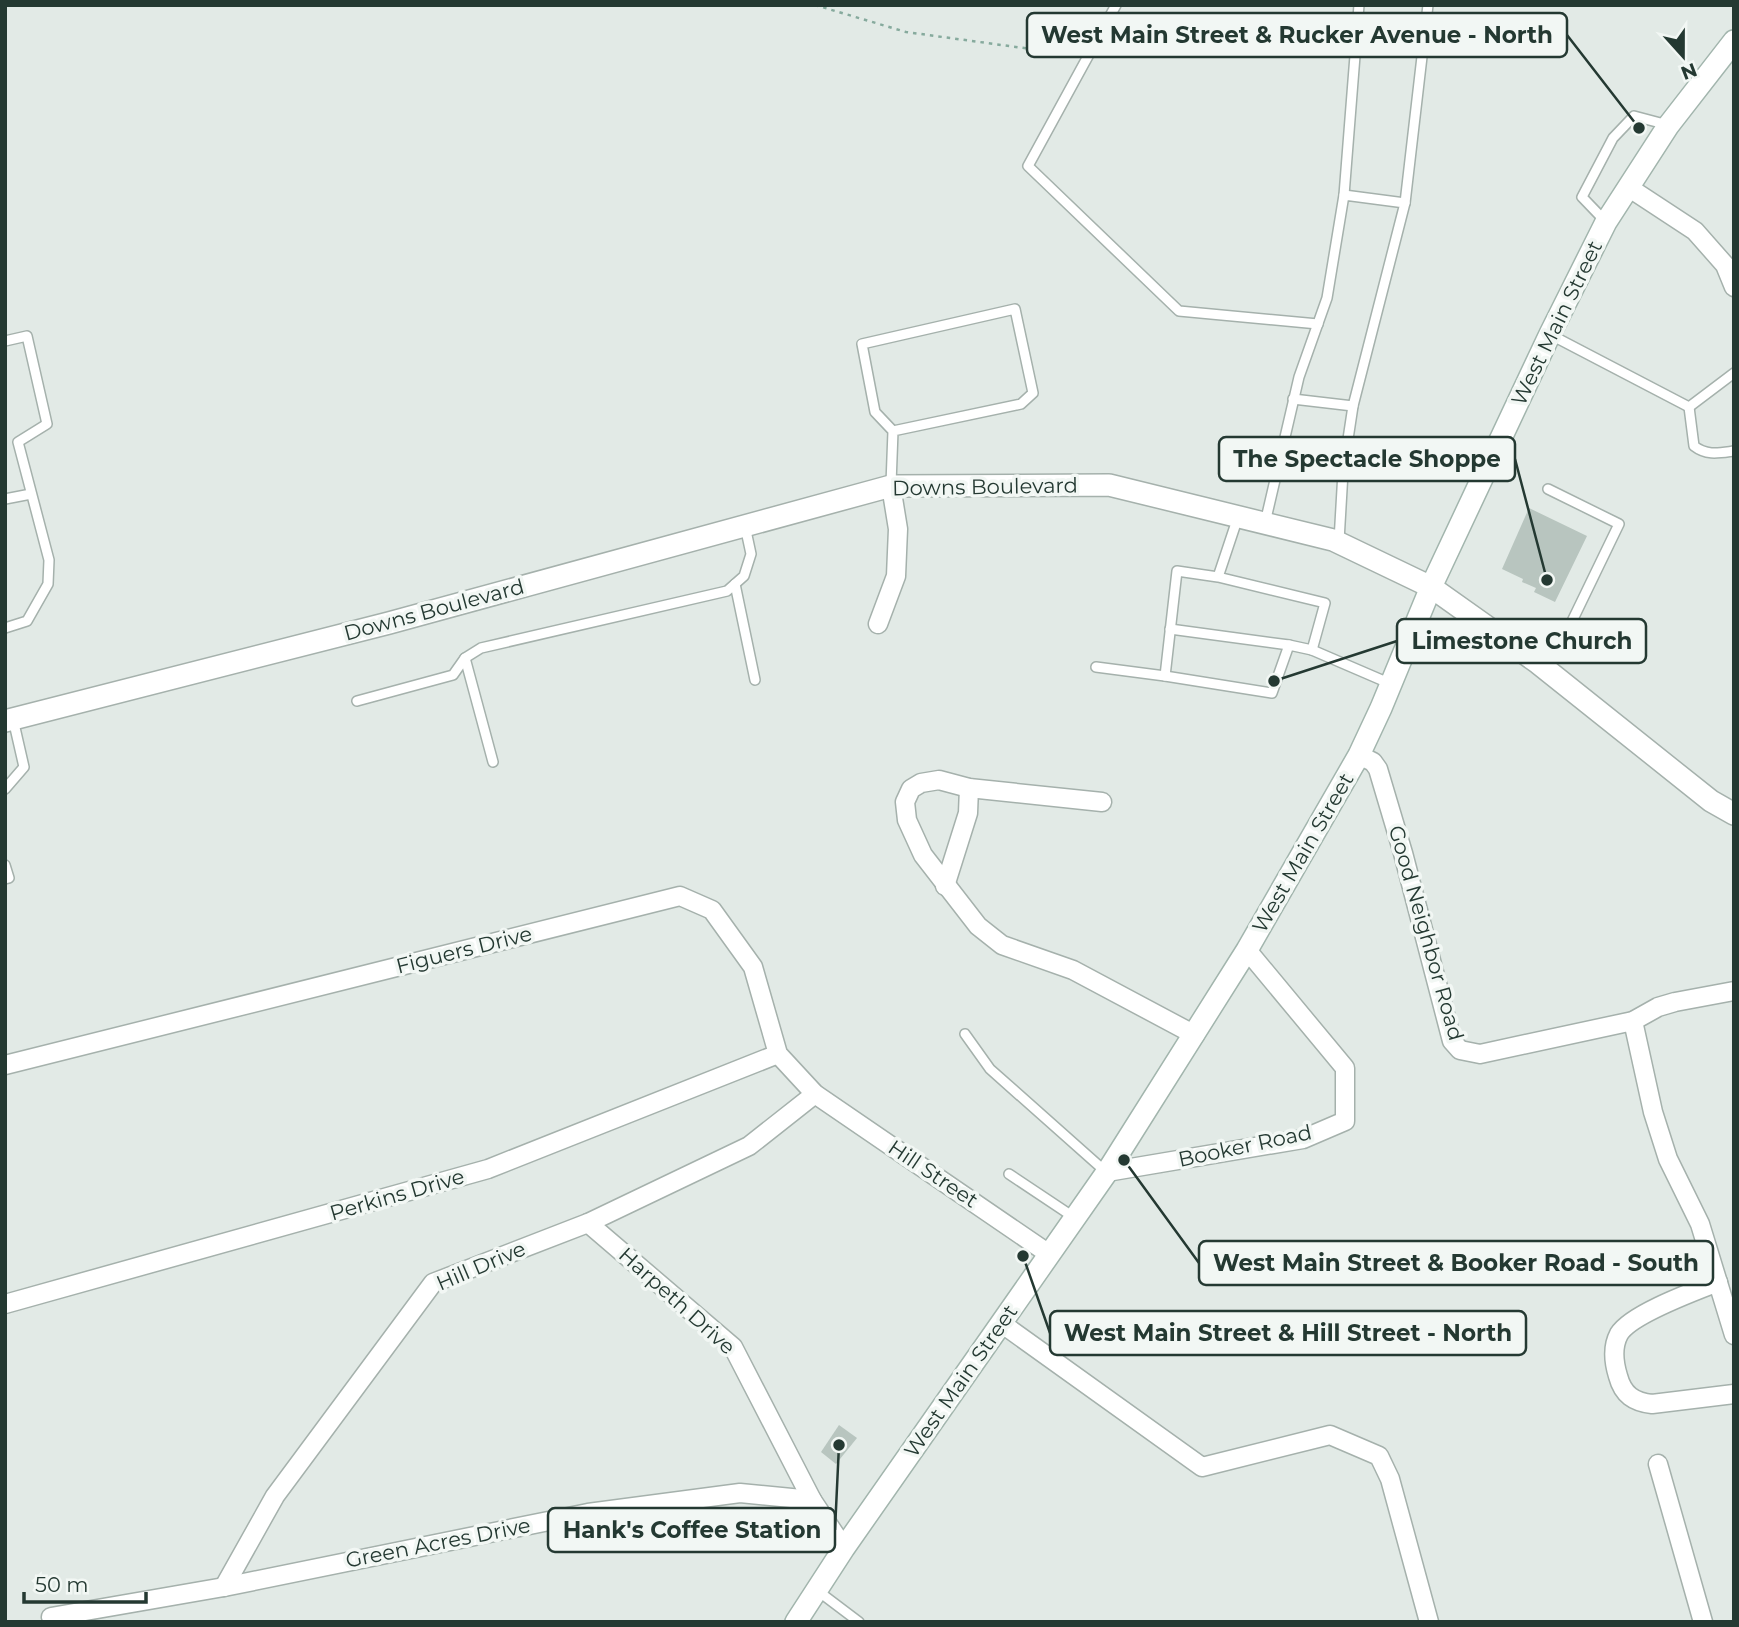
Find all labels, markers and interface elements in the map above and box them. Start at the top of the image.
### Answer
callout: West Main Street & Rucker Avenue - North [1027,13,1567,57]
text: West Main Street & Rucker Avenue - North [1041,21,1553,49]
north arrow [1648,21,1718,91]
text: N [1678,58,1700,85]
street label: West Main Street [1506,236,1607,409]
callout: The Spectacle Shoppe [1219,437,1515,481]
text: The Spectacle Shoppe [1233,445,1501,473]
street label: Downs Boulevard [892,472,1078,501]
street label: Downs Boulevard [341,573,527,646]
callout: Limestone Church [1397,619,1646,663]
text: Limestone Church [1412,627,1632,655]
street label: West Main Street [1247,768,1358,937]
street label: Good Neighbor Road [1384,822,1469,1043]
street label: Figuers Drive [393,921,534,978]
street label: Booker Road [1176,1119,1314,1172]
street label: Hill Street [884,1134,983,1213]
street label: Perkins Drive [327,1163,467,1226]
street label: Hill Drive [432,1236,529,1296]
callout: West Main Street & Booker Road - South [1199,1241,1713,1285]
street label: Harpeth Drive [614,1242,741,1359]
text: West Main Street & Booker Road - South [1213,1249,1699,1277]
street label: West Main Street [899,1300,1023,1462]
callout: West Main Street & Hill Street - North [1050,1311,1526,1355]
text: West Main Street & Hill Street - North [1064,1319,1512,1347]
callout: Hank's Coffee Station [548,1508,835,1552]
street label: Green Acres Drive [343,1512,532,1573]
text: Hank's Coffee Station [563,1516,821,1544]
scale bar [24,1560,147,1604]
text: 50 m [35,1572,89,1597]

